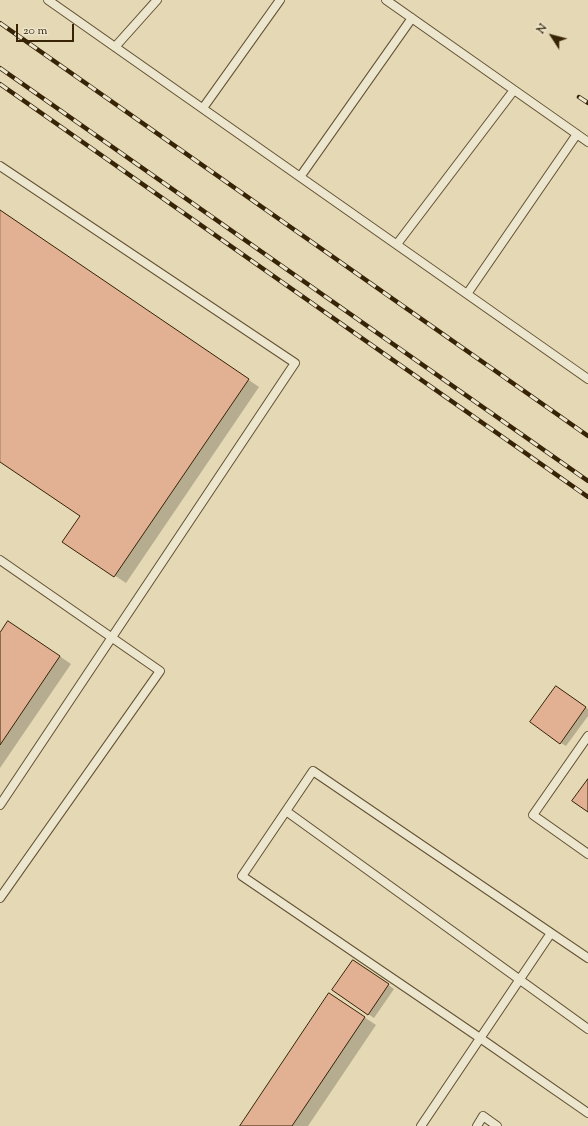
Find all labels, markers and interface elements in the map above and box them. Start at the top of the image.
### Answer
scale bar [18,16,76,42]
north arrow [532,16,572,56]
text: N [533,21,551,37]
text: 20 m [23,22,47,40]

